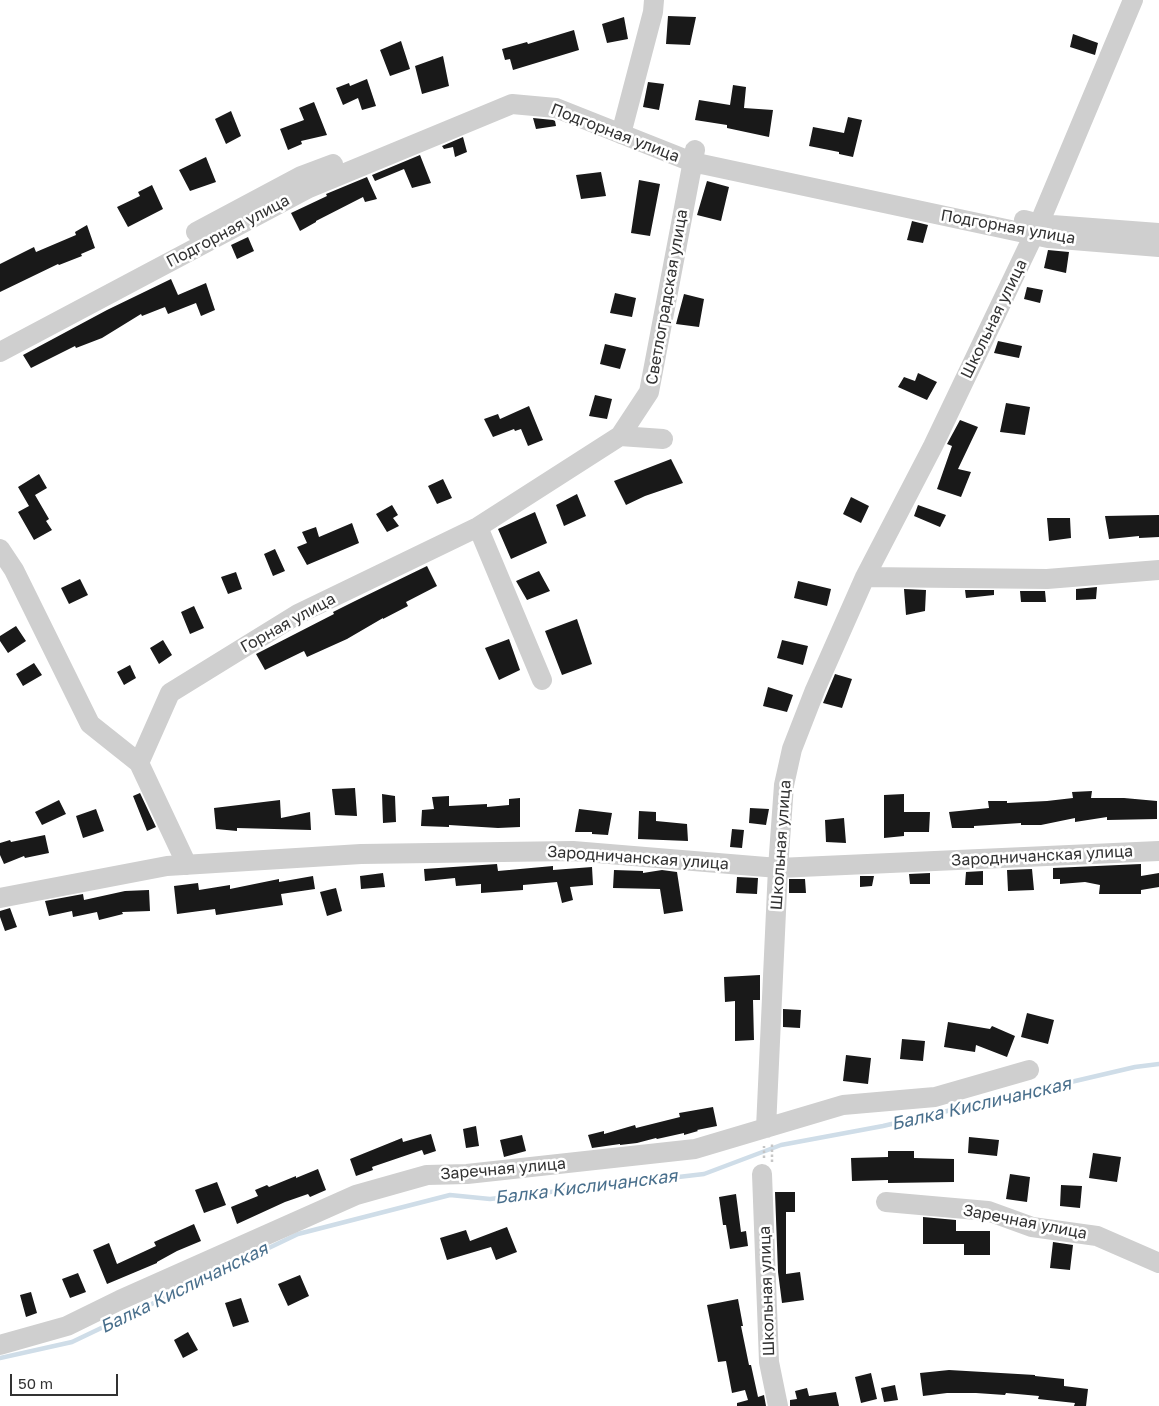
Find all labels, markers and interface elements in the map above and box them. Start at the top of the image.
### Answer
street label: Подгорная улица [548,100,682,166]
street label: Подгорная улица [163,190,293,272]
street label: Подгорная улица [939,206,1077,248]
street label: Светлоградская улица [642,208,692,386]
street label: Школьная улица [957,256,1031,382]
street label: Горная улица [237,589,339,657]
street label: Школьная улица [767,779,795,911]
street label: Зародничанская улица [546,842,730,874]
street label: Зародничанская улица [951,842,1133,870]
water label: Балка Кисличанская [889,1073,1073,1135]
street label: Заречная улица [439,1154,567,1184]
water label: Балка Кисличанская [493,1165,679,1209]
street label: Заречная улица [961,1201,1089,1243]
street label: Школьная улица [755,1226,779,1356]
water label: Балка Кисличанская [97,1238,271,1338]
scale bar [12,1364,120,1396]
text: 50 m [18,1374,53,1392]

